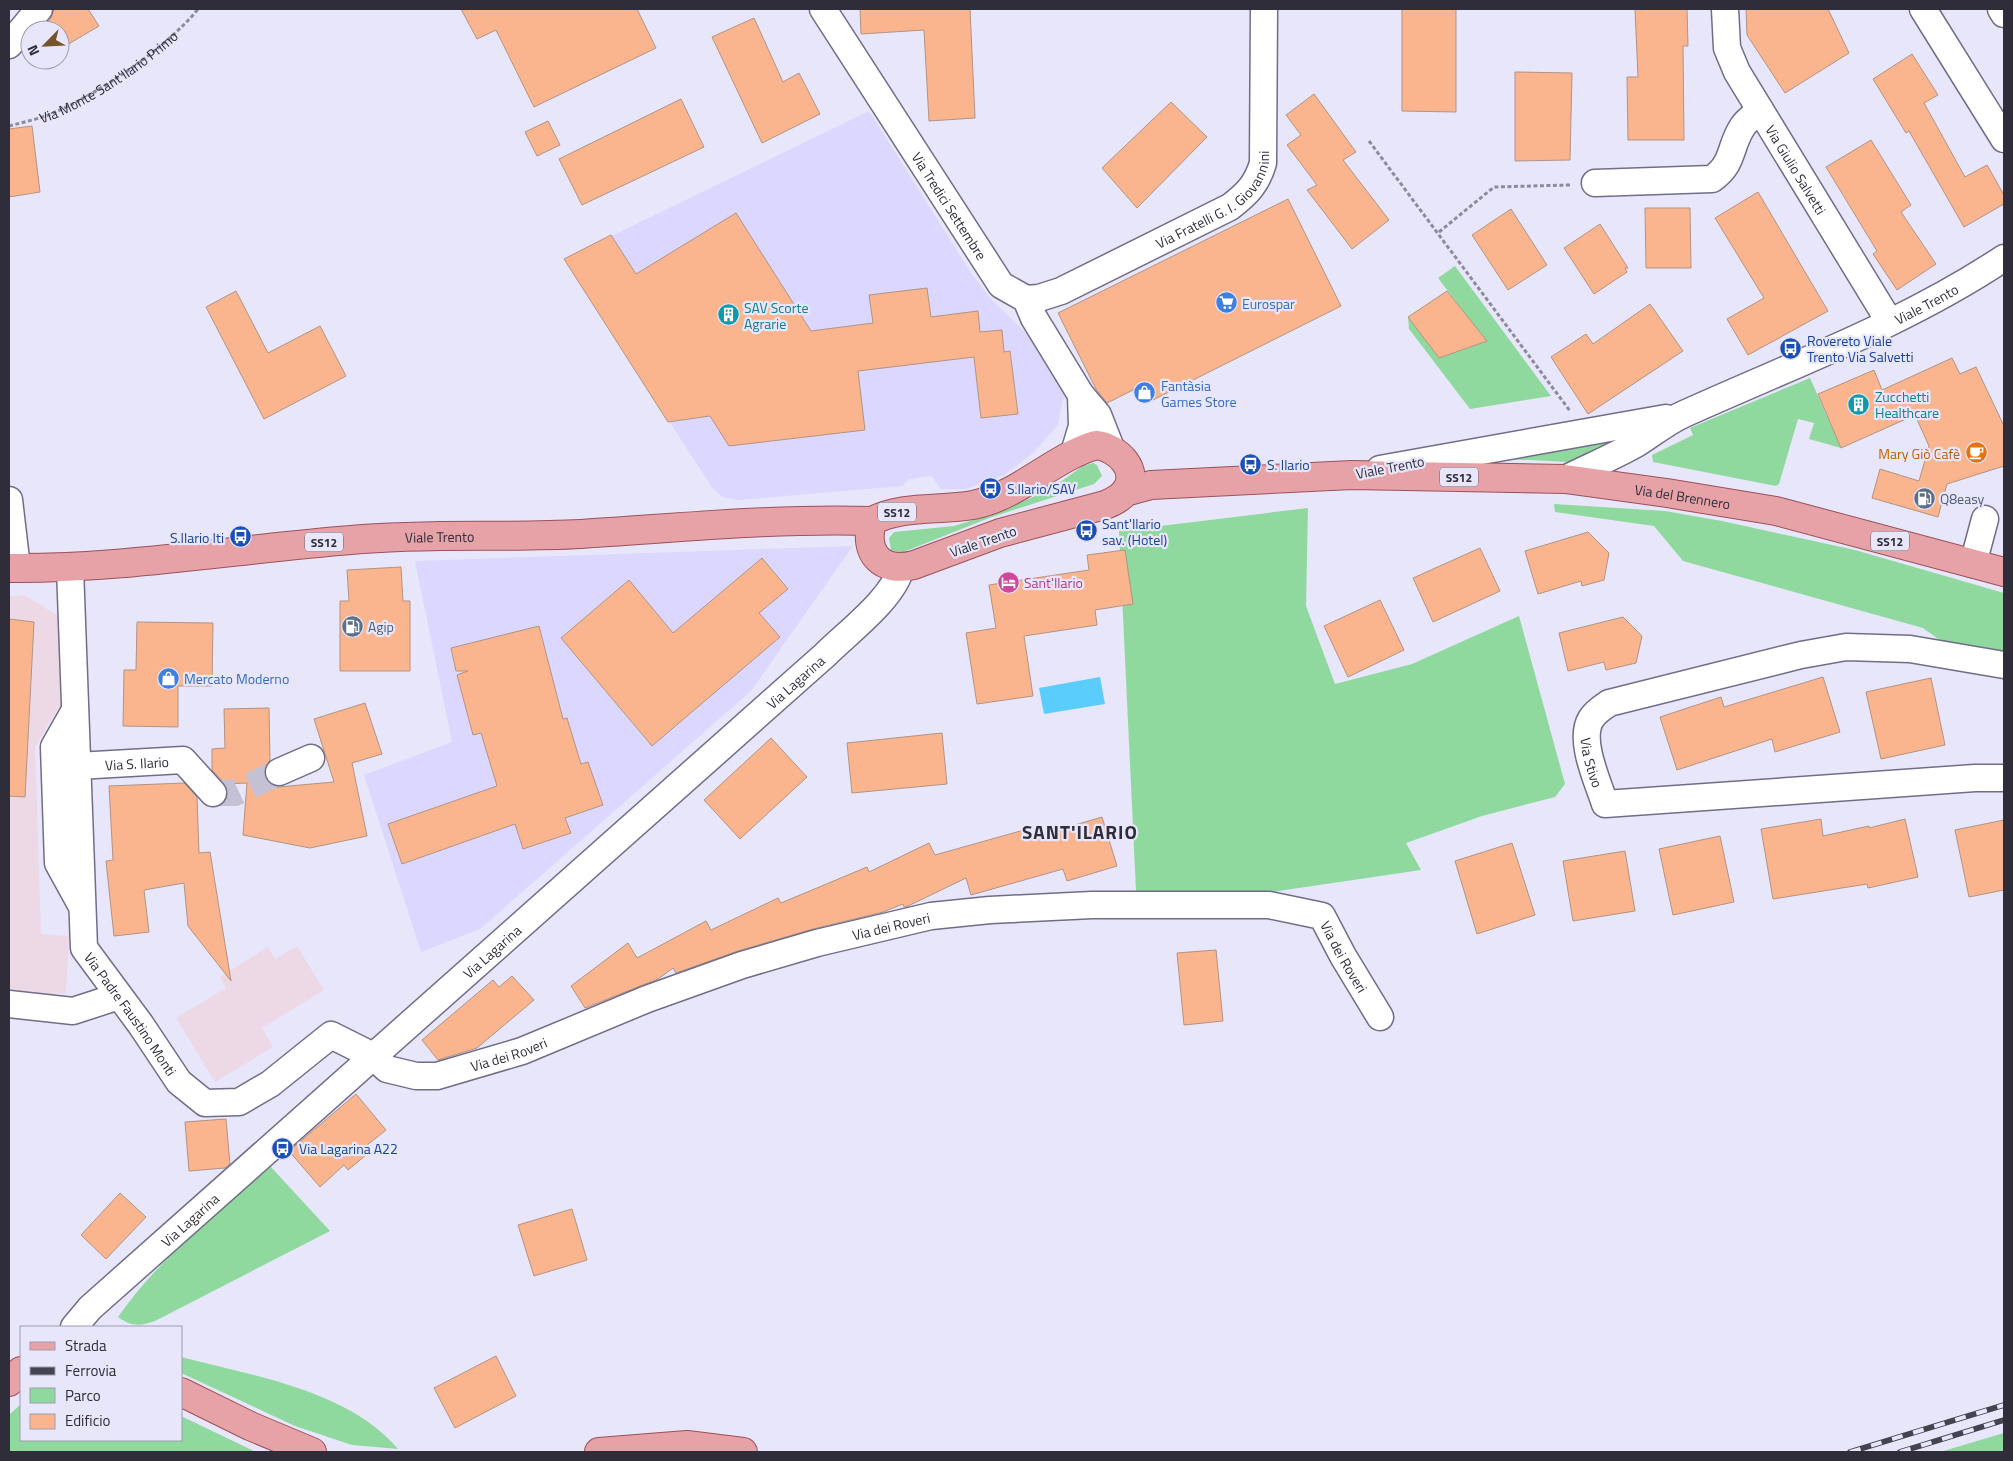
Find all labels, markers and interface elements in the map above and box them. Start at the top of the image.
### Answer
north arrow [20,20,70,70]
street label: Via Monte Sant'Ilario Primo [36,25,182,128]
text: N [21,42,44,59]
street label: Via Giulio Salvetti [1761,120,1832,218]
street label: Via Tredici Settembre [907,148,992,264]
street label: Via Fratelli G. I. Giovannini [1152,151,1274,253]
street label: Viale Trento [1891,278,1962,329]
supermarket icon: Eurospar [1214,291,1238,315]
place label: Eurospar [1242,293,1295,314]
place label: SAV Scorte Agrarie [744,297,808,334]
building icon: SAV Scorte Agrarie [716,303,740,327]
place label: Rovereto Viale Trento Via Salvetti [1807,330,1913,367]
bus stop icon: Rovereto Viale Trento Via Salvetti [1779,336,1803,360]
place label: Fantàsia Games Store [1161,375,1237,412]
shop icon: Fantàsia Games Store [1133,381,1157,405]
place label: Zucchetti Healthcare [1875,386,1939,423]
building icon: Zucchetti Healthcare [1847,392,1871,416]
cafe icon: Mary Giò Cafè [1964,441,1988,465]
place label: Mary Giò Cafè [1878,443,1960,464]
street label: Viale Trento [1354,450,1426,484]
bus stop icon: S. Ilario [1239,452,1263,476]
place label: S. Ilario [1267,454,1310,475]
road number: SS12 [1440,468,1478,487]
bus stop icon: S.Ilario/SAV [979,476,1003,500]
place label: S.Ilario/SAV [1007,478,1076,499]
street label: Via del Brennero [1633,478,1732,514]
fuel station icon: Q8easy [1912,486,1936,510]
place label: Q8easy [1940,488,1985,509]
road number: SS12 [878,502,916,522]
place label: Sant'Ilario sav. (Hotel) [1102,513,1167,550]
bus stop icon: Sant'Ilario sav. (Hotel) [1074,519,1098,543]
street label: Viale Trento [947,520,1019,562]
bus stop icon: S.Ilario Iti [228,525,252,549]
street label: Viale Trento [405,525,474,547]
place label: S.Ilario Iti [170,527,224,548]
road number: SS12 [305,532,343,552]
road number: SS12 [1871,532,1909,550]
hotel icon: Sant'Ilario [996,570,1020,594]
place label: Sant'Ilario [1024,572,1083,593]
fuel station icon: Agip [340,614,364,638]
place label: Agip [368,616,394,637]
street label: Via Lagarina [761,650,829,713]
shop icon: Mercato Moderno [156,666,180,690]
place label: Mercato Moderno [184,668,289,689]
street label: Via Stivo [1576,737,1609,790]
street label: Via S. Ilario [104,750,170,775]
district label: SANT'ILARIO [1022,817,1138,846]
street label: Via dei Roveri [850,906,932,945]
street label: Via dei Roveri [1316,917,1373,996]
street label: Via Lagarina [458,920,525,983]
street label: Via Padre Faustino Monti [80,947,182,1080]
street label: Via dei Roveri [468,1031,550,1076]
bus stop icon: Via Lagarina A22 [271,1136,295,1160]
place label: Via Lagarina A22 [299,1138,398,1159]
street label: Via Lagarina [156,1188,223,1251]
legend [20,1326,182,1441]
text: Strada [65,1334,107,1357]
text: Ferrovia [65,1359,117,1382]
text: Parco [65,1384,101,1407]
text: Edificio [65,1409,110,1432]

